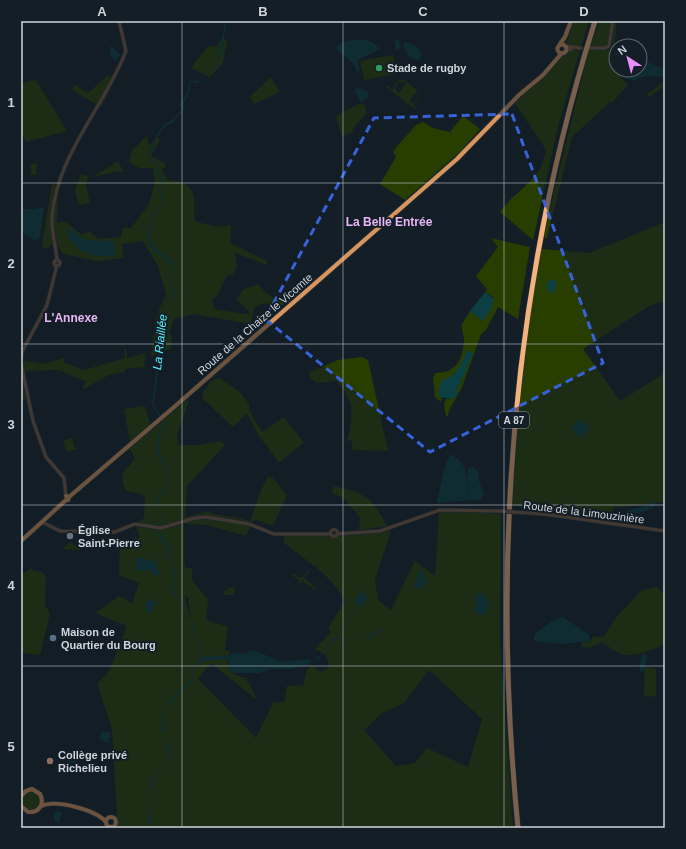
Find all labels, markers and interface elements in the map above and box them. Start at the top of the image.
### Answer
text: A [97,4,107,19]
text: B [258,4,268,19]
text: C [418,4,428,19]
text: D [579,4,589,19]
north arrow [608,38,648,78]
text: N [615,43,629,57]
place label: Stade de rugby [387,62,467,74]
marker: Stade de rugby [374,63,384,73]
text: 1 [7,95,15,110]
district label: La Belle Entrée [346,215,433,229]
text: 2 [7,256,15,271]
street label: Route de la Chaize le Vicomte [195,271,315,377]
district label: L'Annexe [44,311,98,325]
water label: La Riaillée [150,313,170,371]
road number: A 87 [499,412,529,428]
text: 3 [7,417,15,432]
street label: Route de la Limouzinière [523,499,645,525]
place label: Église Saint-Pierre [78,524,140,549]
marker: Église Saint-Pierre [65,531,75,541]
text: 4 [7,578,15,593]
place label: Maison de Quartier du Bourg [61,626,156,651]
marker: Maison de Quartier du Bourg [48,633,58,643]
text: 5 [7,739,15,754]
place label: Collège privé Richelieu [58,749,127,774]
marker: Collège privé Richelieu [45,756,55,766]

